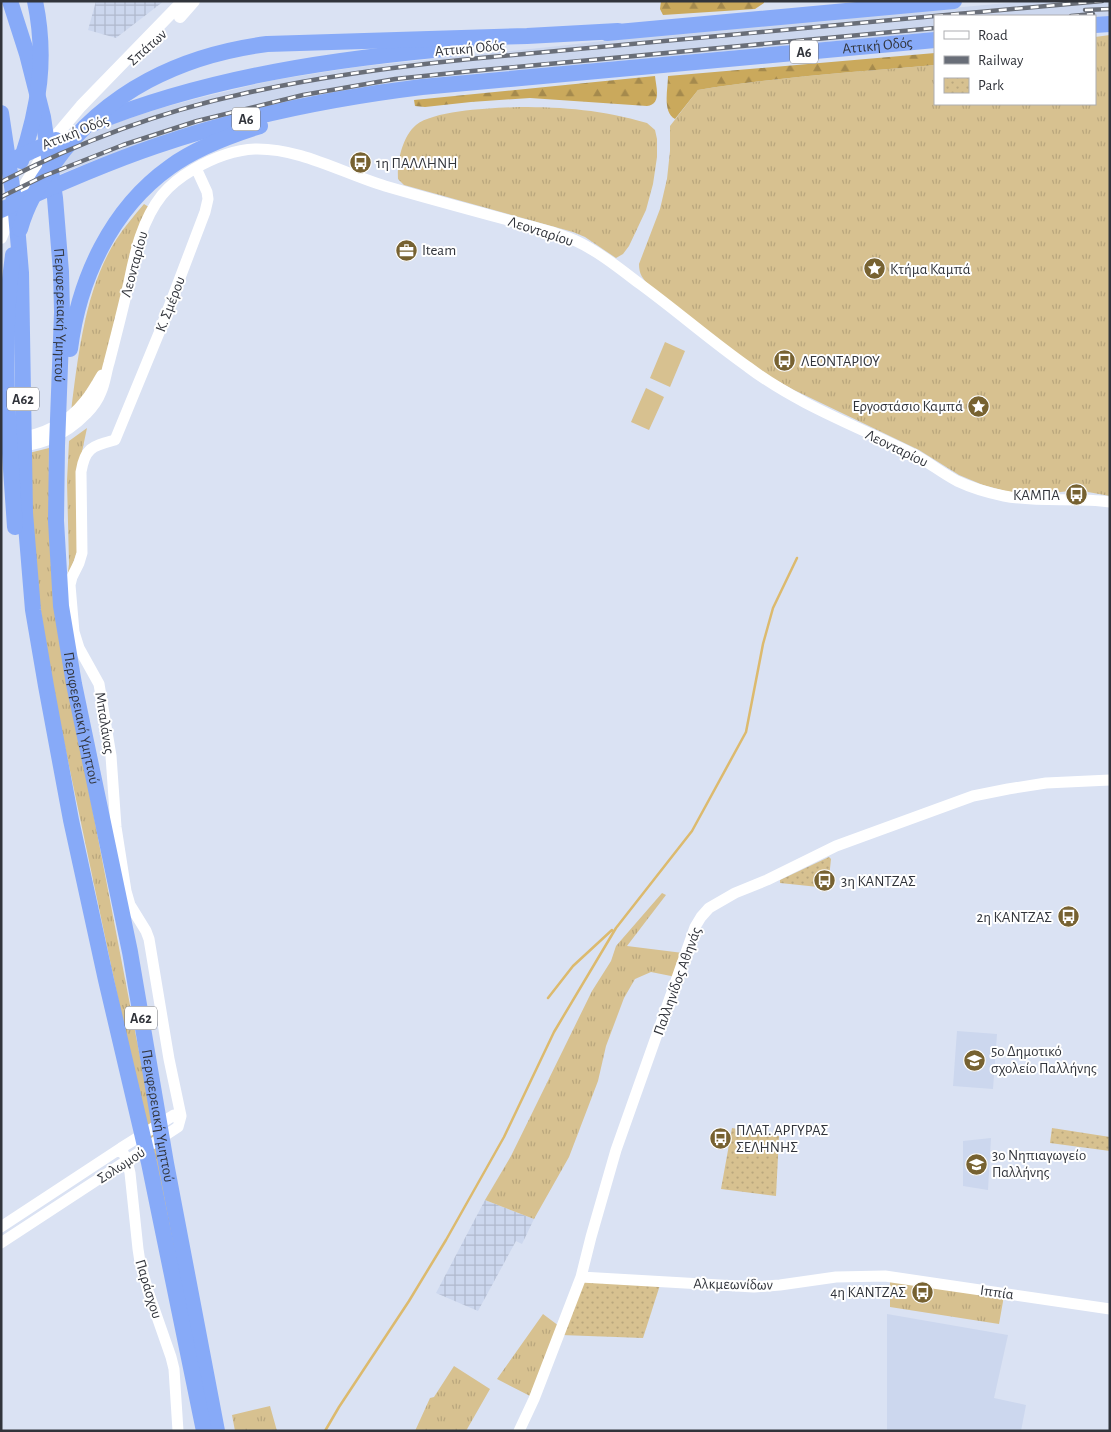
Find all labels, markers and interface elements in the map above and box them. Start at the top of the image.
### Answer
legend [934,15,1096,105]
street label: Σπάτων [125,26,170,68]
text: Road [978,28,1008,43]
street label: Αττική Οδός [842,35,913,56]
street label: Αττική Οδός [434,38,506,59]
road number: Α6 [790,41,818,64]
text: Railway [978,53,1024,68]
text: Park [978,78,1004,93]
road number: Α6 [232,108,260,130]
street label: Αττική Οδός [40,112,111,153]
bus stop icon: 1η ΠΑΛΛΗΝΗ [348,151,372,175]
place label: 1η ΠΑΛΛΗΝΗ [376,156,458,171]
street label: Λεονταρίου [506,214,575,249]
street label: Λεονταρίου [118,230,150,299]
office icon: Iteam [394,238,418,262]
place label: Iteam [422,243,456,258]
street label: Περιφερειακή Υμηττού [51,247,69,383]
place icon: Kτήμα Καμπά [862,257,886,281]
place label: Kτήμα Καμπά [890,262,971,277]
street label: Κ. Σμέρου [153,274,188,334]
bus stop icon: ΛΕΟΝΤΑΡΙΟΥ [773,349,797,373]
place label: ΛΕΟΝΤΑΡΙΟΥ [801,354,880,369]
road number: Α62 [7,388,39,410]
place icon: Εργοστάσιο Καμπά [967,394,991,418]
place label: Εργοστάσιο Καμπά [852,399,963,414]
street label: Λεονταρίου [863,427,930,470]
bus stop icon: ΚΑΜΠΑ [1064,483,1088,507]
place label: ΚΑΜΠΑ [1013,488,1060,503]
street label: Περιφερειακή Υμηττού [61,651,102,786]
street label: Μπαλάνας [92,691,117,755]
bus stop icon: 3η ΚΑΝΤΖΑΣ [813,869,837,893]
place label: 3η ΚΑΝΤΖΑΣ [841,874,916,889]
bus stop icon: 2η ΚΑΝΤΖΑΣ [1056,905,1080,929]
place label: 2η ΚΑΝΤΖΑΣ [977,910,1052,925]
street label: Παλληνίδος Αθηνάς [651,925,704,1037]
road number: Α62 [125,1006,157,1030]
place label: 5o Δημοτικό σχολείο Παλλήνης [991,1044,1097,1076]
street label: Περιφερειακή Υμηττού [139,1048,176,1183]
school or university icon: 5o Δημοτικό σχολείο Παλλήνης [963,1048,987,1072]
place label: ΠΛΑΤ. ΑΡΓΥΡΑΣ ΣΕΛΗΝΗΣ [736,1123,828,1155]
bus stop icon: ΠΛΑΤ. ΑΡΓΥΡΑΣ ΣΕΛΗΝΗΣ [708,1127,732,1151]
street label: Σολωμού [95,1145,148,1186]
place label: 3ο Νηπιαγωγείο Παλλήνης [992,1148,1086,1180]
school or university icon: 3ο Νηπιαγωγείο Παλλήνης [964,1152,988,1176]
street label: Παράσχου [132,1258,165,1321]
street label: Αλκμεωνίδων [693,1276,773,1293]
bus stop icon: 4η ΚΑΝΤΖΑΣ [910,1280,934,1304]
street label: Ιππία [979,1283,1015,1302]
place label: 4η ΚΑΝΤΖΑΣ [830,1285,906,1300]

